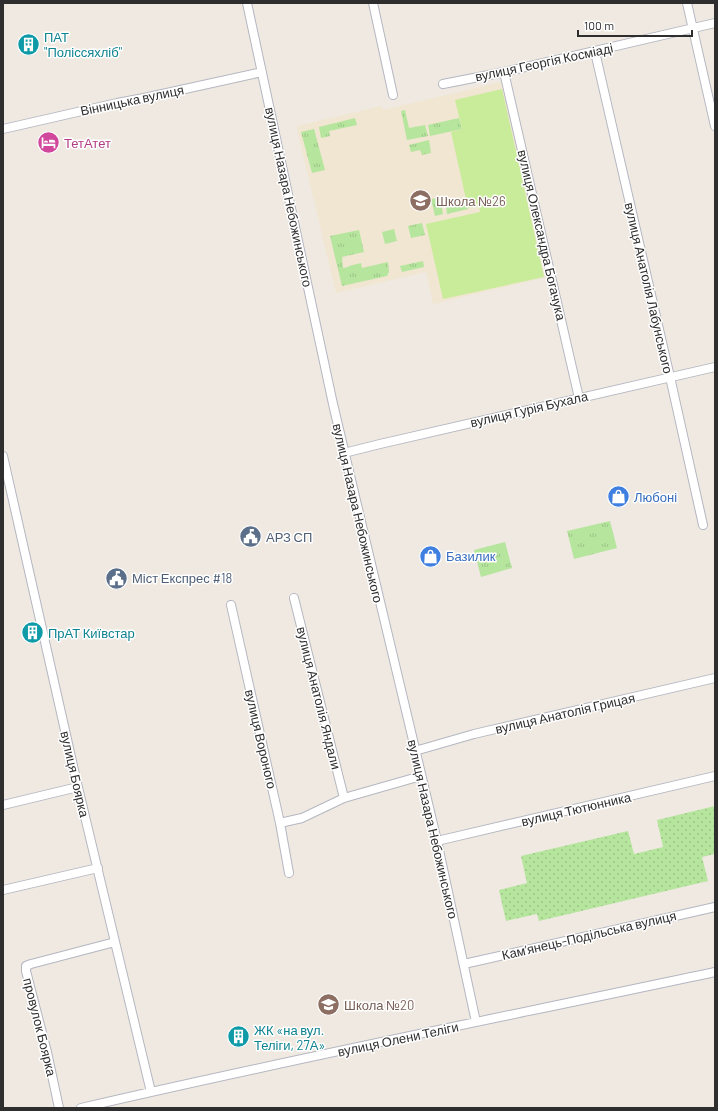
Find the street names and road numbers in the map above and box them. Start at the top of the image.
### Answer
street label: вулиця Георгія Косміаді [474,40,615,84]
street label: Вінницька вулиця [79,81,185,119]
street label: вулиця Назара Небожинського [262,106,316,288]
street label: вулиця Олександра Богачука [515,148,570,323]
street label: вулиця Анатолія Лабунського [622,201,676,375]
street label: вулиця Гурія Бухала [469,388,590,430]
street label: вулиця Назара Небожинського [330,422,386,604]
street label: вулиця Анатолія Яндали [293,625,345,771]
street label: вулиця Вороного [242,688,280,790]
street label: вулиця Анатолія Грицая [494,689,636,737]
street label: вулиця Боярка [57,729,93,819]
street label: вулиця Назара Небожинського [405,738,461,920]
street label: вулиця Тютюнника [520,788,633,829]
street label: Камʼянець-Подільська вулиця [500,907,678,963]
street label: провулок Боярка [20,976,60,1079]
street label: вулиця Олени Теліги [336,1018,460,1060]

